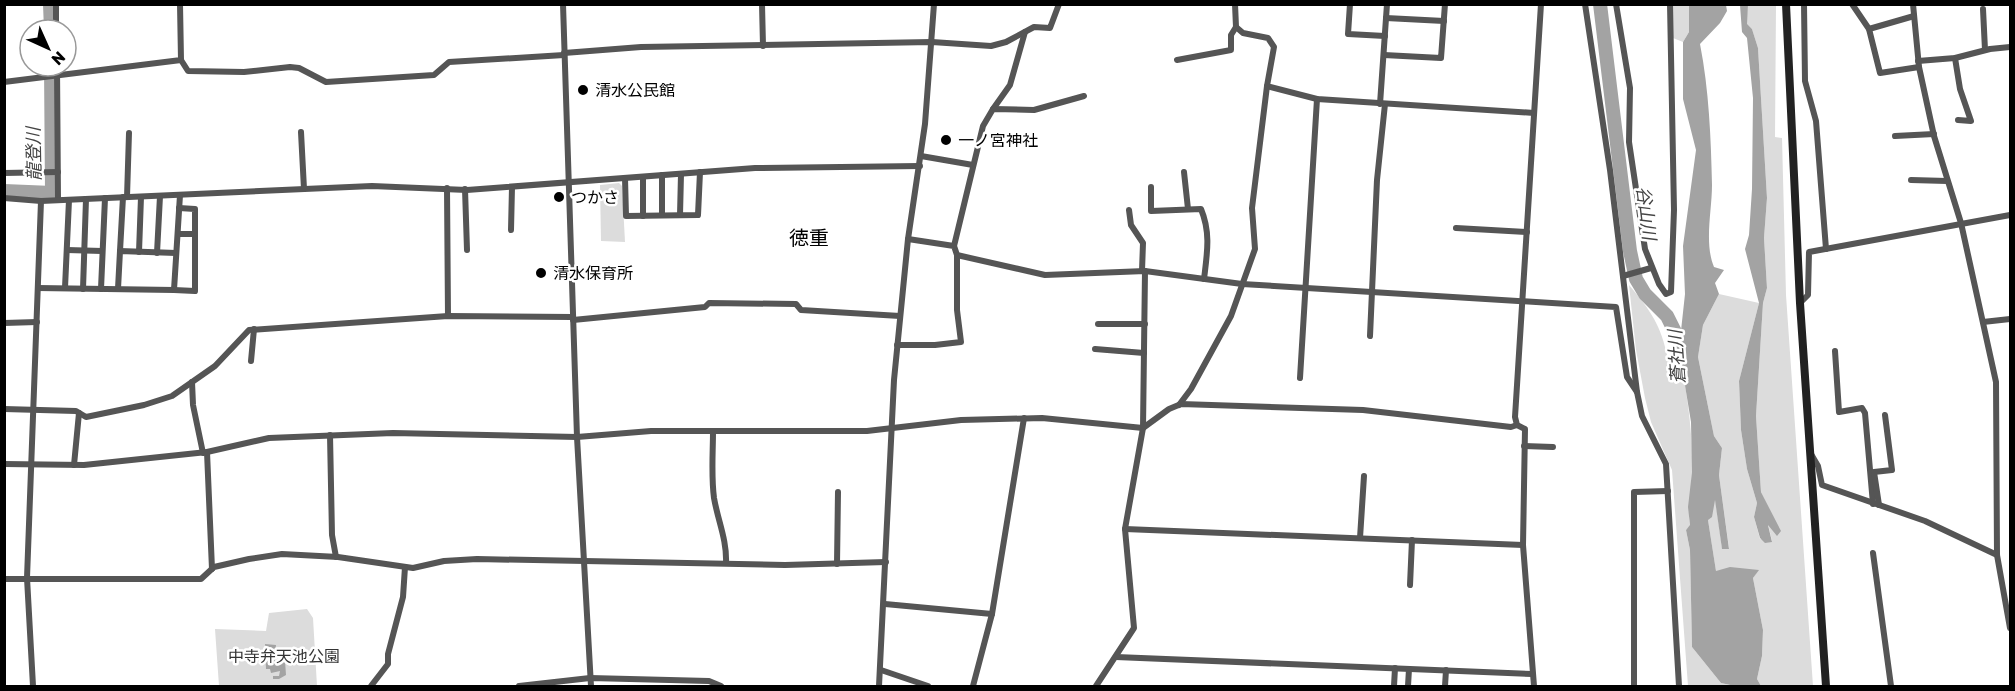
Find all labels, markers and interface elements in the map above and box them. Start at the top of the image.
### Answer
north arrow [18,18,78,78]
text: N [47,47,69,69]
place label: 清水公民館 [595,81,675,100]
marker: 清水公民館 [576,83,590,97]
water label: 龍登川 [22,125,45,181]
place label: 一ノ宮神社 [958,131,1038,150]
marker: 一ノ宮神社 [939,133,953,147]
water label: 谷山川 [1632,185,1660,243]
place label: つかさ [571,188,619,207]
marker: つかさ [552,190,566,204]
district label: 徳重 [789,226,829,250]
place label: 清水保育所 [553,264,633,283]
marker: 清水保育所 [534,266,548,280]
water label: 蒼社川 [1664,327,1690,385]
park label: 中寺弁天池公園 [228,647,340,666]

